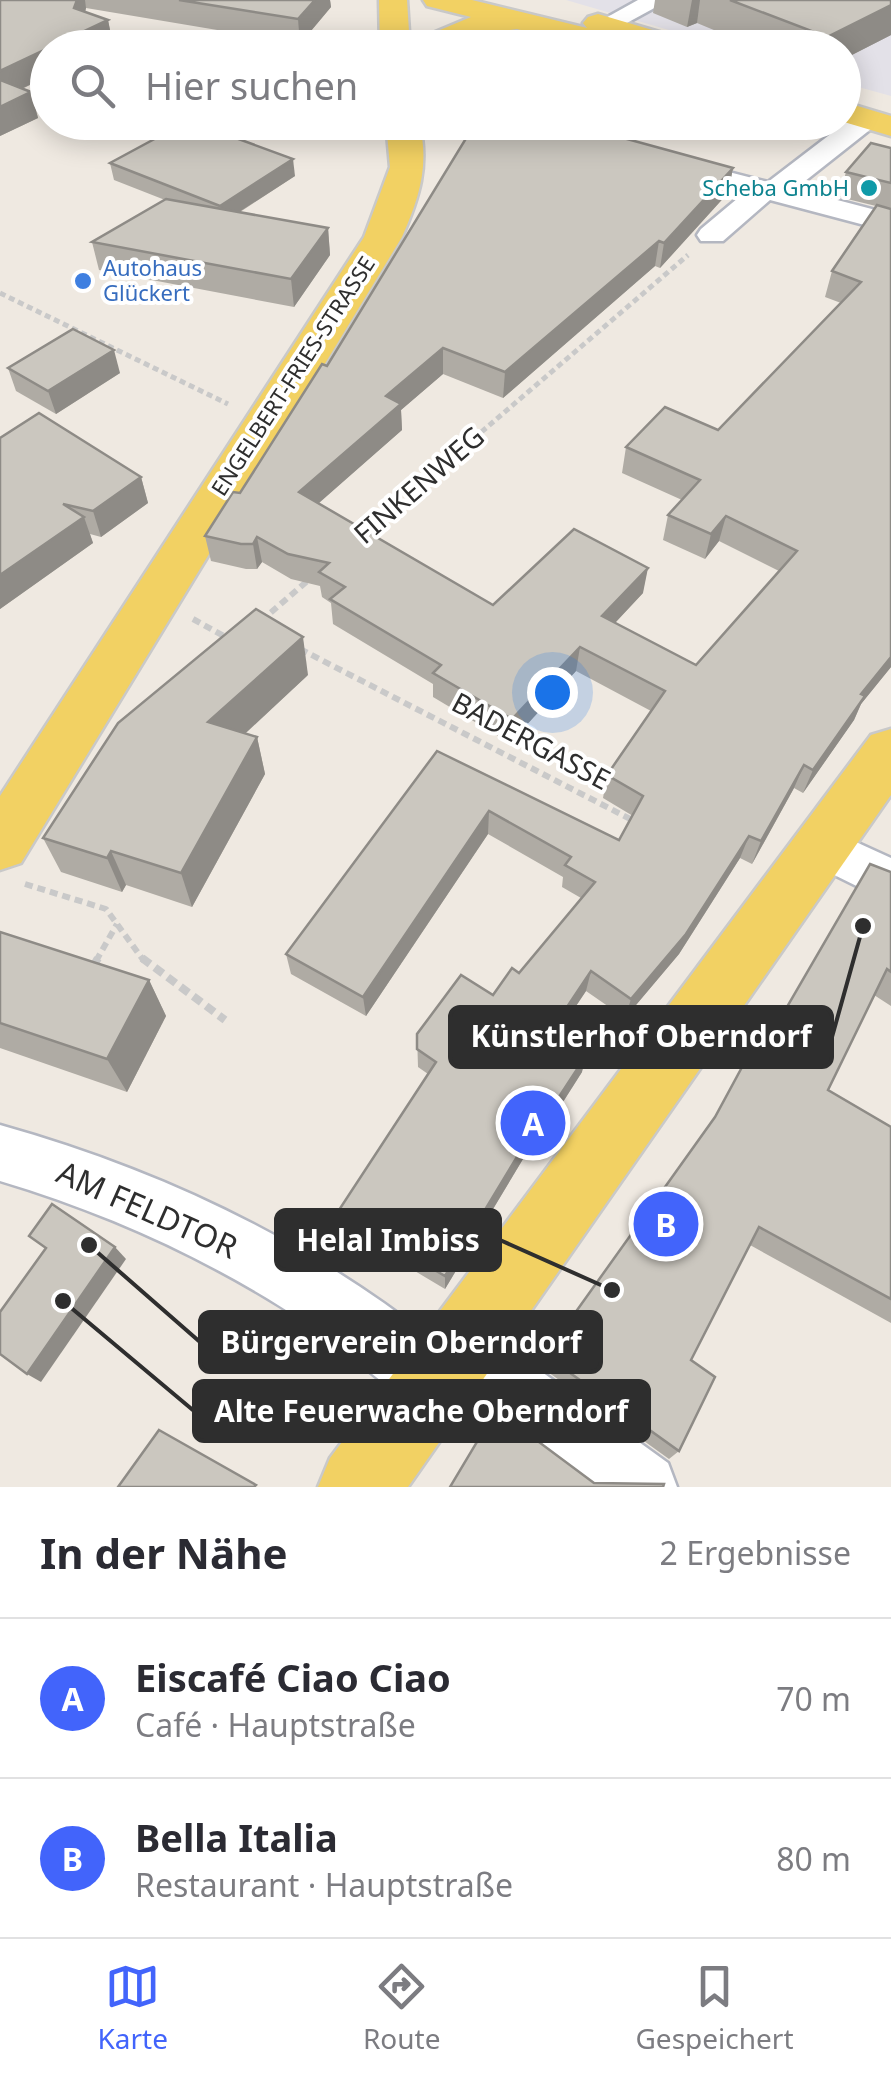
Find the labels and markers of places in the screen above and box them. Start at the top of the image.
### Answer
place label: Scheba GmbH [702,172,849,202]
marker: Scheba GmbH [858,177,880,199]
place label: Autohaus Glückert [103,252,202,307]
marker: Autohaus Glückert [72,270,94,292]
callout: Künstlerhof Oberndorf [450,1007,832,1067]
pin: A [500,1086,566,1160]
pin: B [634,1186,698,1262]
callout: Helal Imbiss [276,1210,500,1270]
callout: Bürgerverein Oberndorf [200,1312,601,1372]
callout: Alte Feuerwache Oberndorf [194,1381,649,1441]

